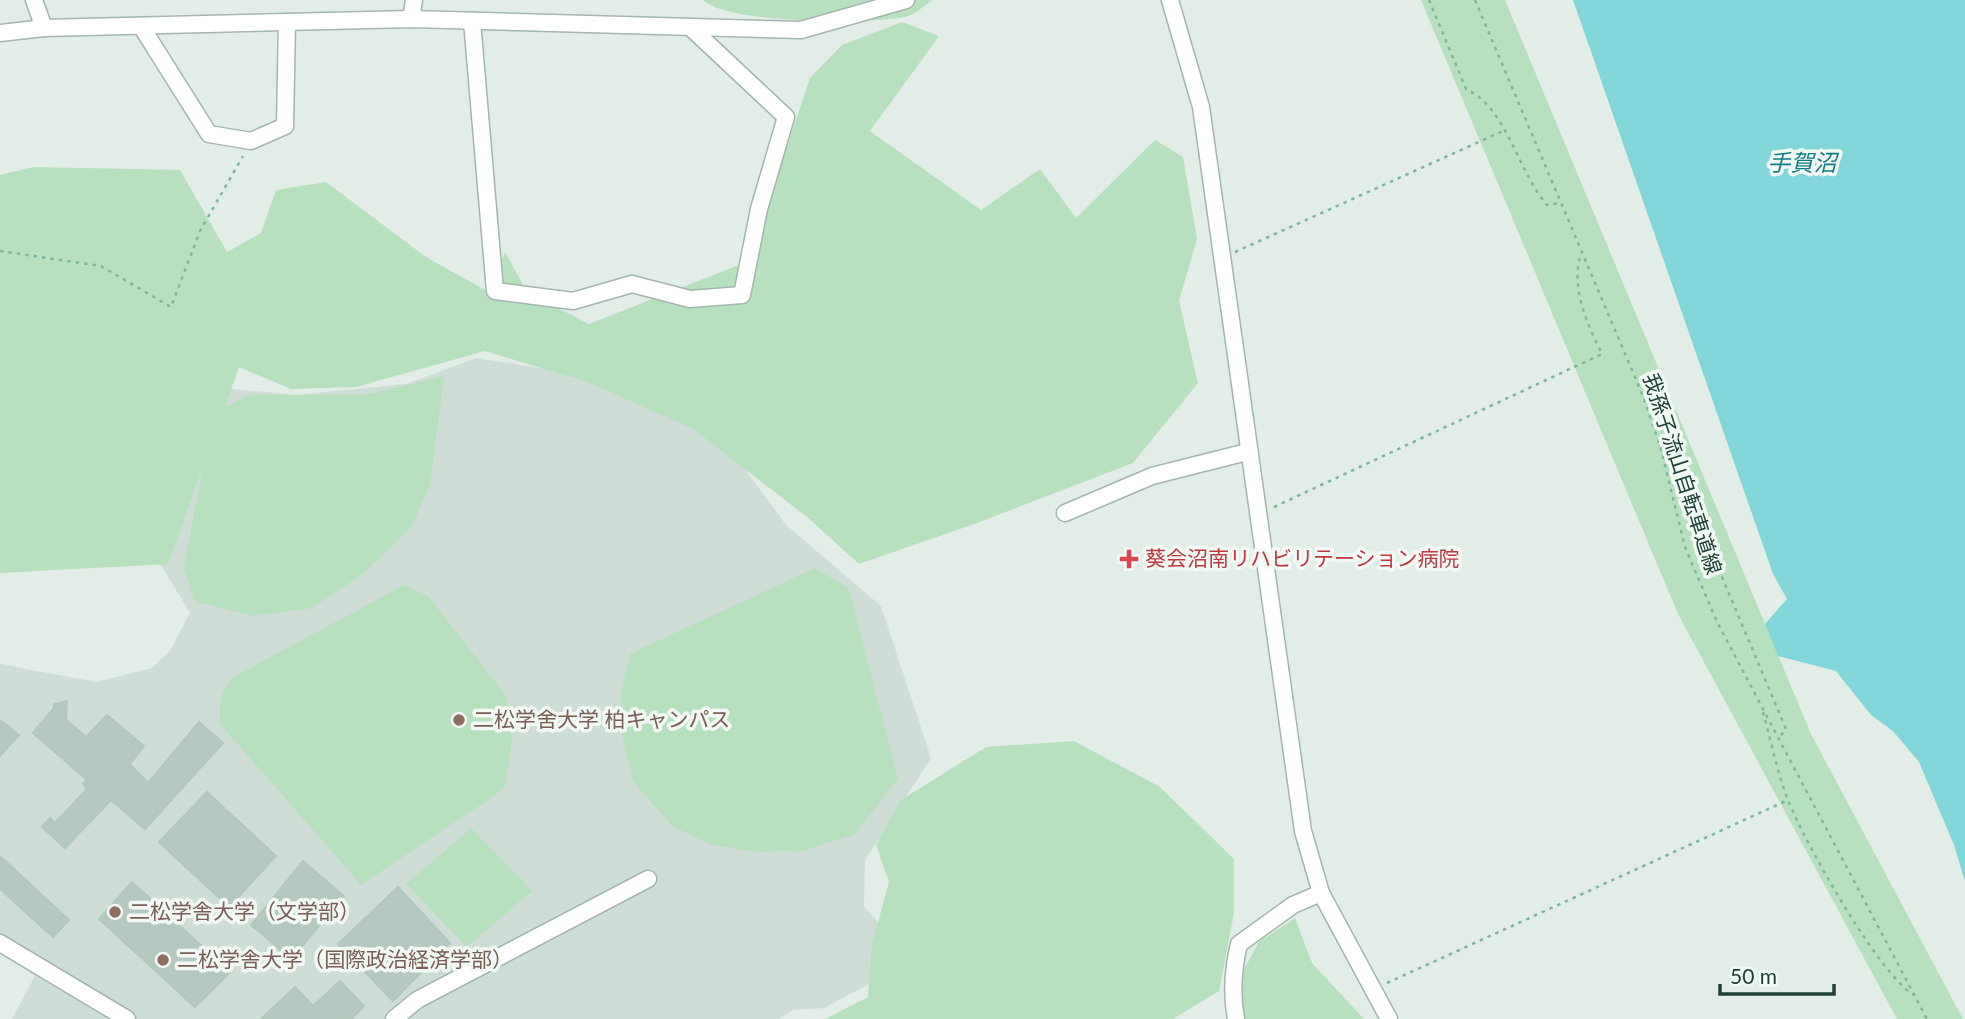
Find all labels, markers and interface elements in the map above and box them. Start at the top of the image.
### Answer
water label: 手賀沼 [1768,148,1840,176]
street label: 我孫子流山自転車道線 [1639,370,1728,577]
place label: 葵会沼南リハビリテーション病院 [1145,545,1460,570]
marker: 葵会沼南リハビリテーション病院 [1119,549,1139,569]
place label: 二松学舍大学 柏キャンパス [473,706,730,731]
marker: 二松学舍大学 柏キャンパス [451,712,467,728]
place label: 二松学舎大学（文学部） [129,898,360,923]
marker: 二松学舎大学（文学部） [107,904,123,920]
place label: 二松学舎大学（国際政治経済学部） [177,946,513,971]
marker: 二松学舎大学（国際政治経済学部） [155,952,171,968]
scale bar [1720,953,1834,997]
text: 50 m [1730,963,1777,988]

